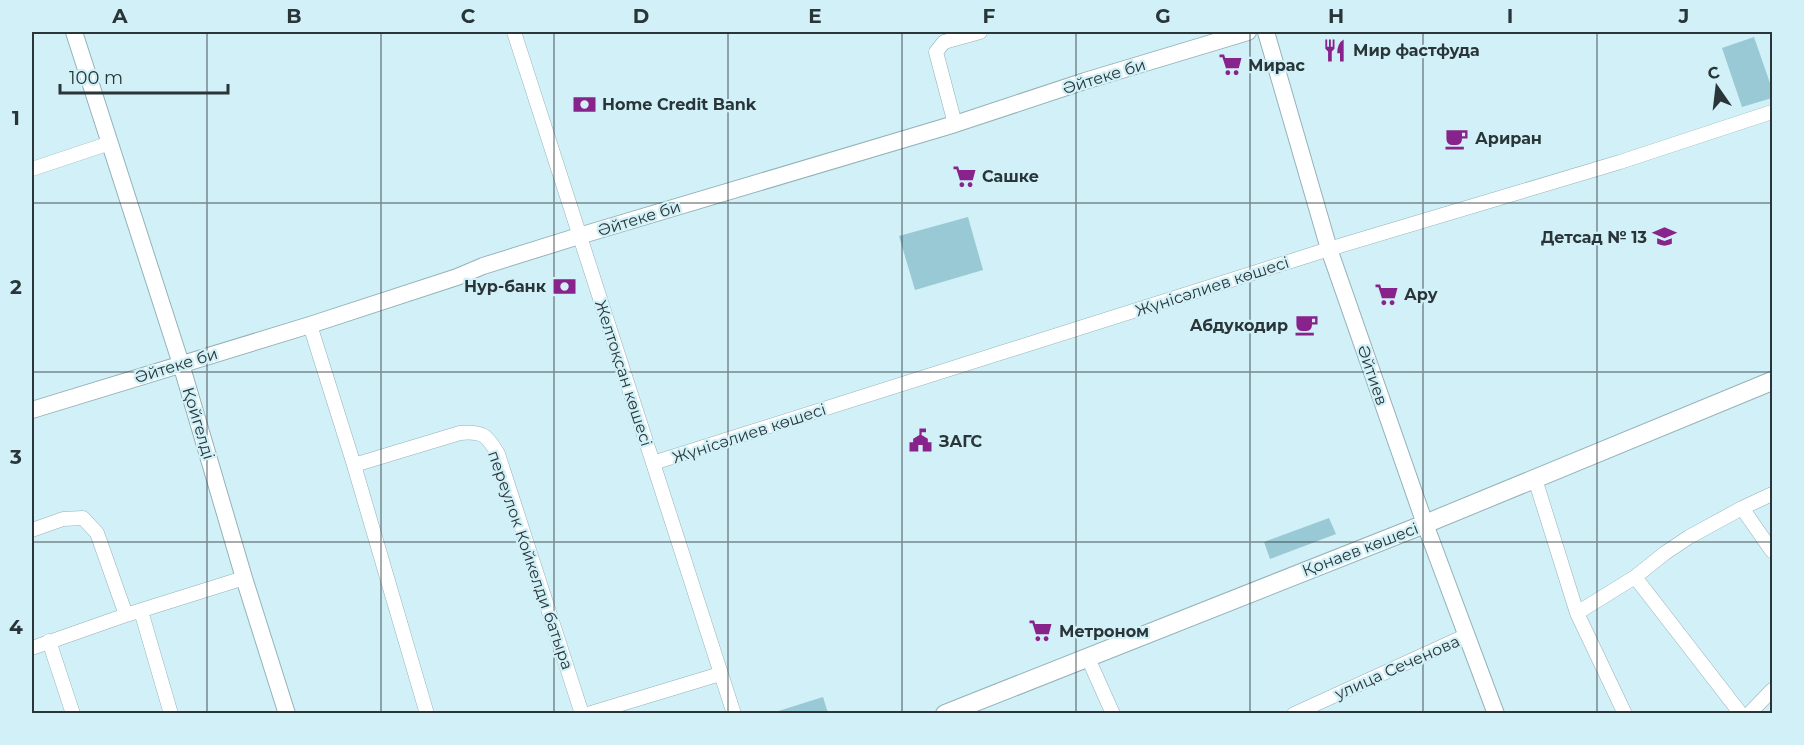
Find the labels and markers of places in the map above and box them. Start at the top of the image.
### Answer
restaurant icon: Мир фастфуда [1322,37,1348,63]
place label: Мир фастфуда [1353,41,1480,60]
supermarket icon: Мирас [1217,52,1243,78]
place label: Мирас [1248,56,1305,75]
bank icon: Home Credit Bank [571,91,597,117]
place label: Home Credit Bank [602,95,757,114]
cafe icon: Ариран [1444,125,1470,151]
place label: Ариран [1475,129,1542,148]
supermarket icon: Сашке [951,163,977,189]
place label: Сашке [982,167,1039,186]
school or university icon: Детсад № 13 [1652,224,1678,250]
place label: Детсад № 13 [1541,228,1647,247]
bank icon: Нур-банк [551,273,577,299]
place label: Нур-банк [464,277,547,296]
supermarket icon: Ару [1373,281,1399,307]
place label: Ару [1404,285,1438,304]
cafe icon: Абдукодир [1293,312,1319,338]
place label: Абдукодир [1190,316,1288,335]
public building icon: ЗАГС [908,428,934,454]
place label: ЗАГС [938,432,983,451]
supermarket icon: Метроном [1028,618,1054,644]
place label: Метроном [1059,622,1149,641]

